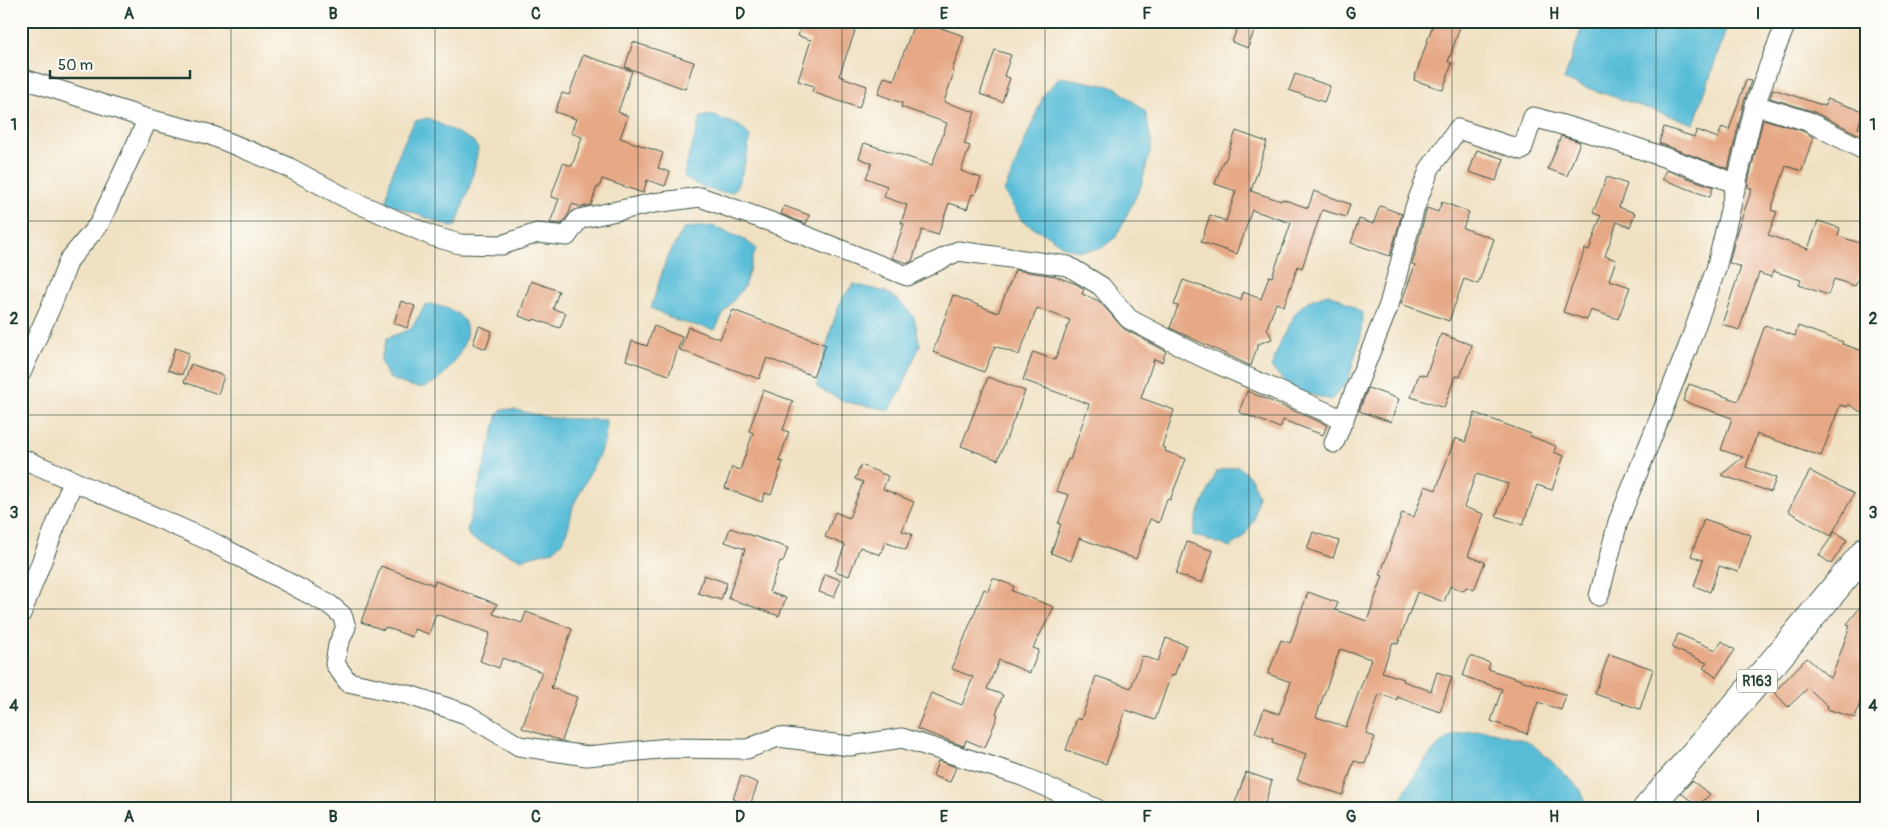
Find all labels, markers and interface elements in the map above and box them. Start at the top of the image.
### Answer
text: A [124,4,135,24]
text: B [328,4,338,24]
text: C [531,4,541,24]
text: D [735,4,745,24]
text: E [940,4,949,24]
text: F [1142,4,1152,24]
text: G [1346,4,1357,24]
text: H [1549,4,1559,24]
text: I [1756,4,1760,24]
scale bar [50,48,190,80]
text: 50 m [58,56,93,75]
text: 1 [11,115,17,135]
text: 1 [1870,115,1876,135]
text: 2 [10,309,19,329]
text: 2 [1869,309,1878,329]
text: 3 [10,503,19,523]
text: 3 [1869,503,1878,523]
road number: R163 [1737,669,1777,692]
text: 4 [9,696,19,716]
text: 4 [1868,696,1878,716]
text: A [124,807,135,827]
text: B [328,807,338,827]
text: C [531,807,541,827]
text: D [735,807,745,827]
text: E [940,807,949,827]
text: F [1142,807,1152,827]
text: G [1346,807,1357,827]
text: H [1549,807,1559,827]
text: I [1756,807,1760,827]

